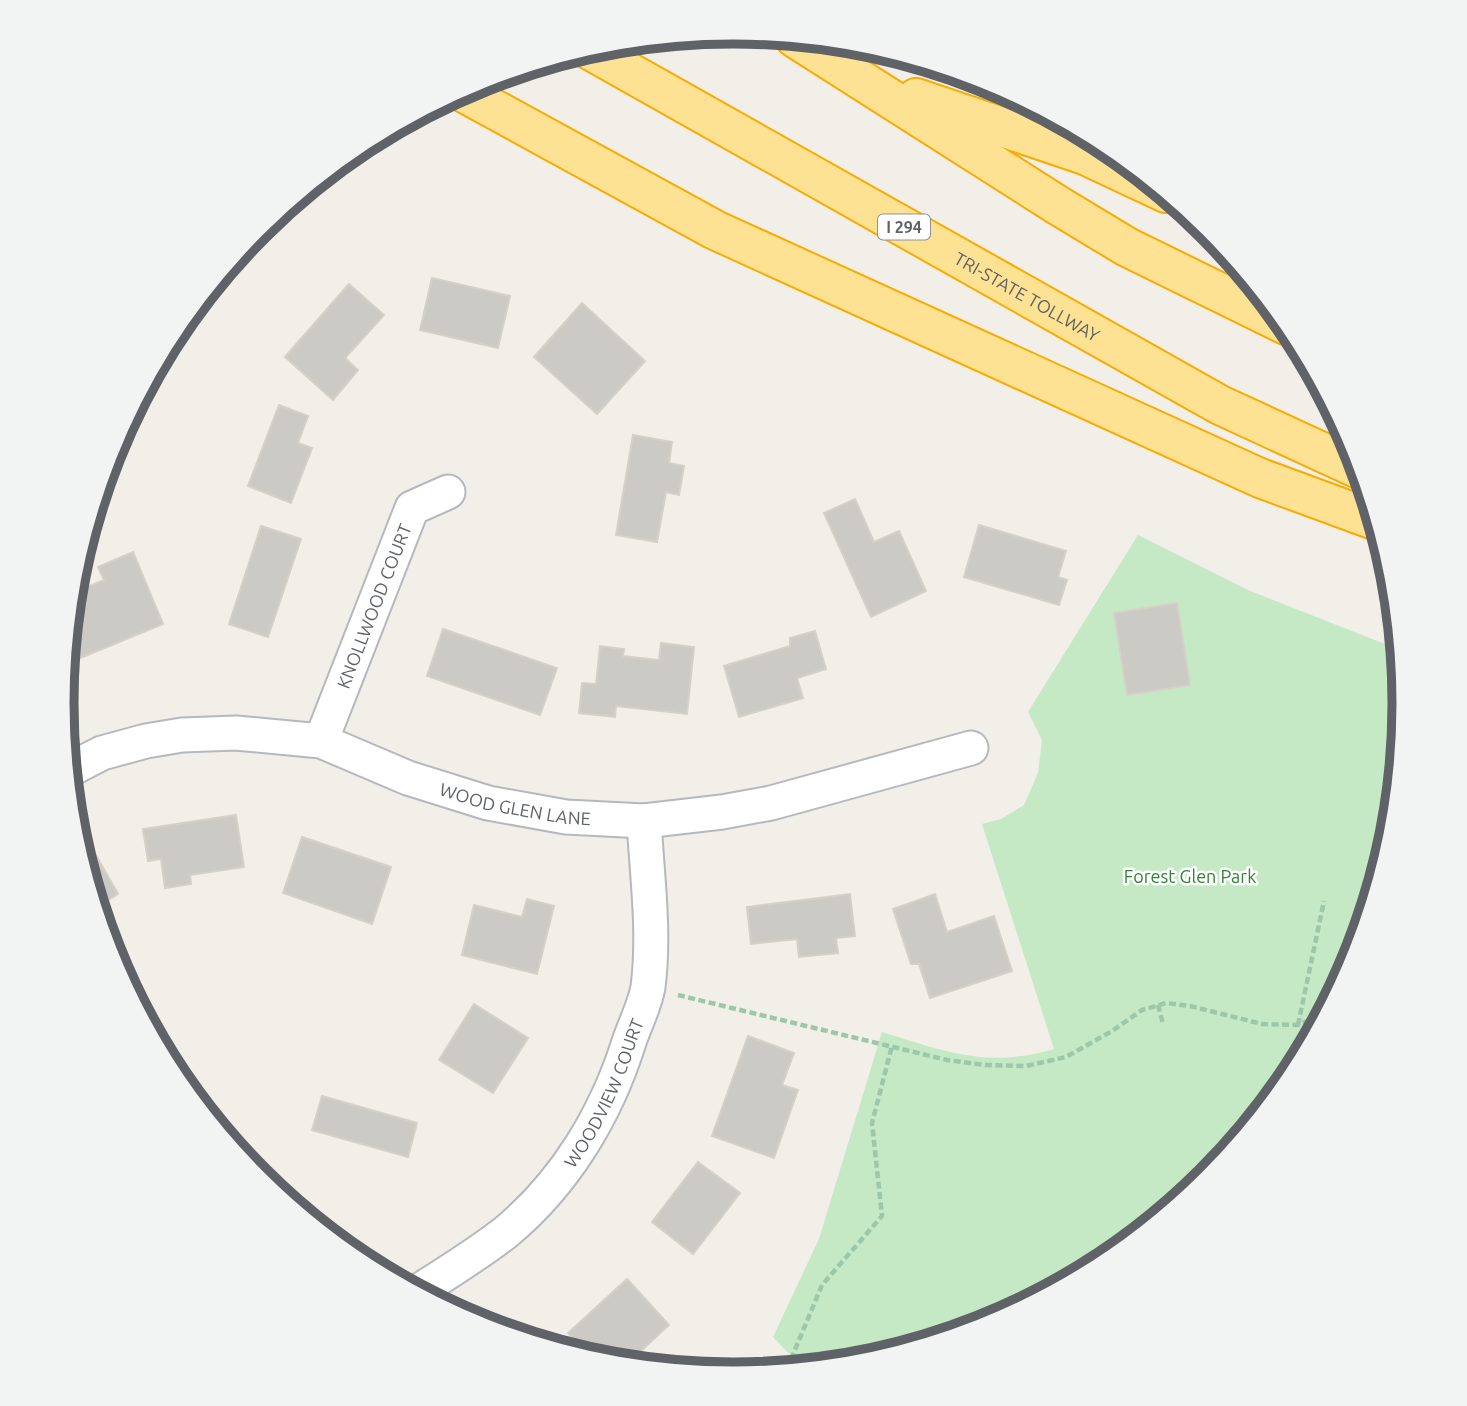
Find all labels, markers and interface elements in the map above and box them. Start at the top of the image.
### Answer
road number: I 294 [878,215,930,240]
street label: TRI-STATE TOLLWAY [951,248,1104,345]
street label: KNOLLWOOD COURT [333,521,415,691]
street label: WOOD GLEN LANE [437,779,591,828]
park label: Forest Glen Park [1124,866,1256,886]
street label: WOODVIEW COURT [560,1015,647,1171]

